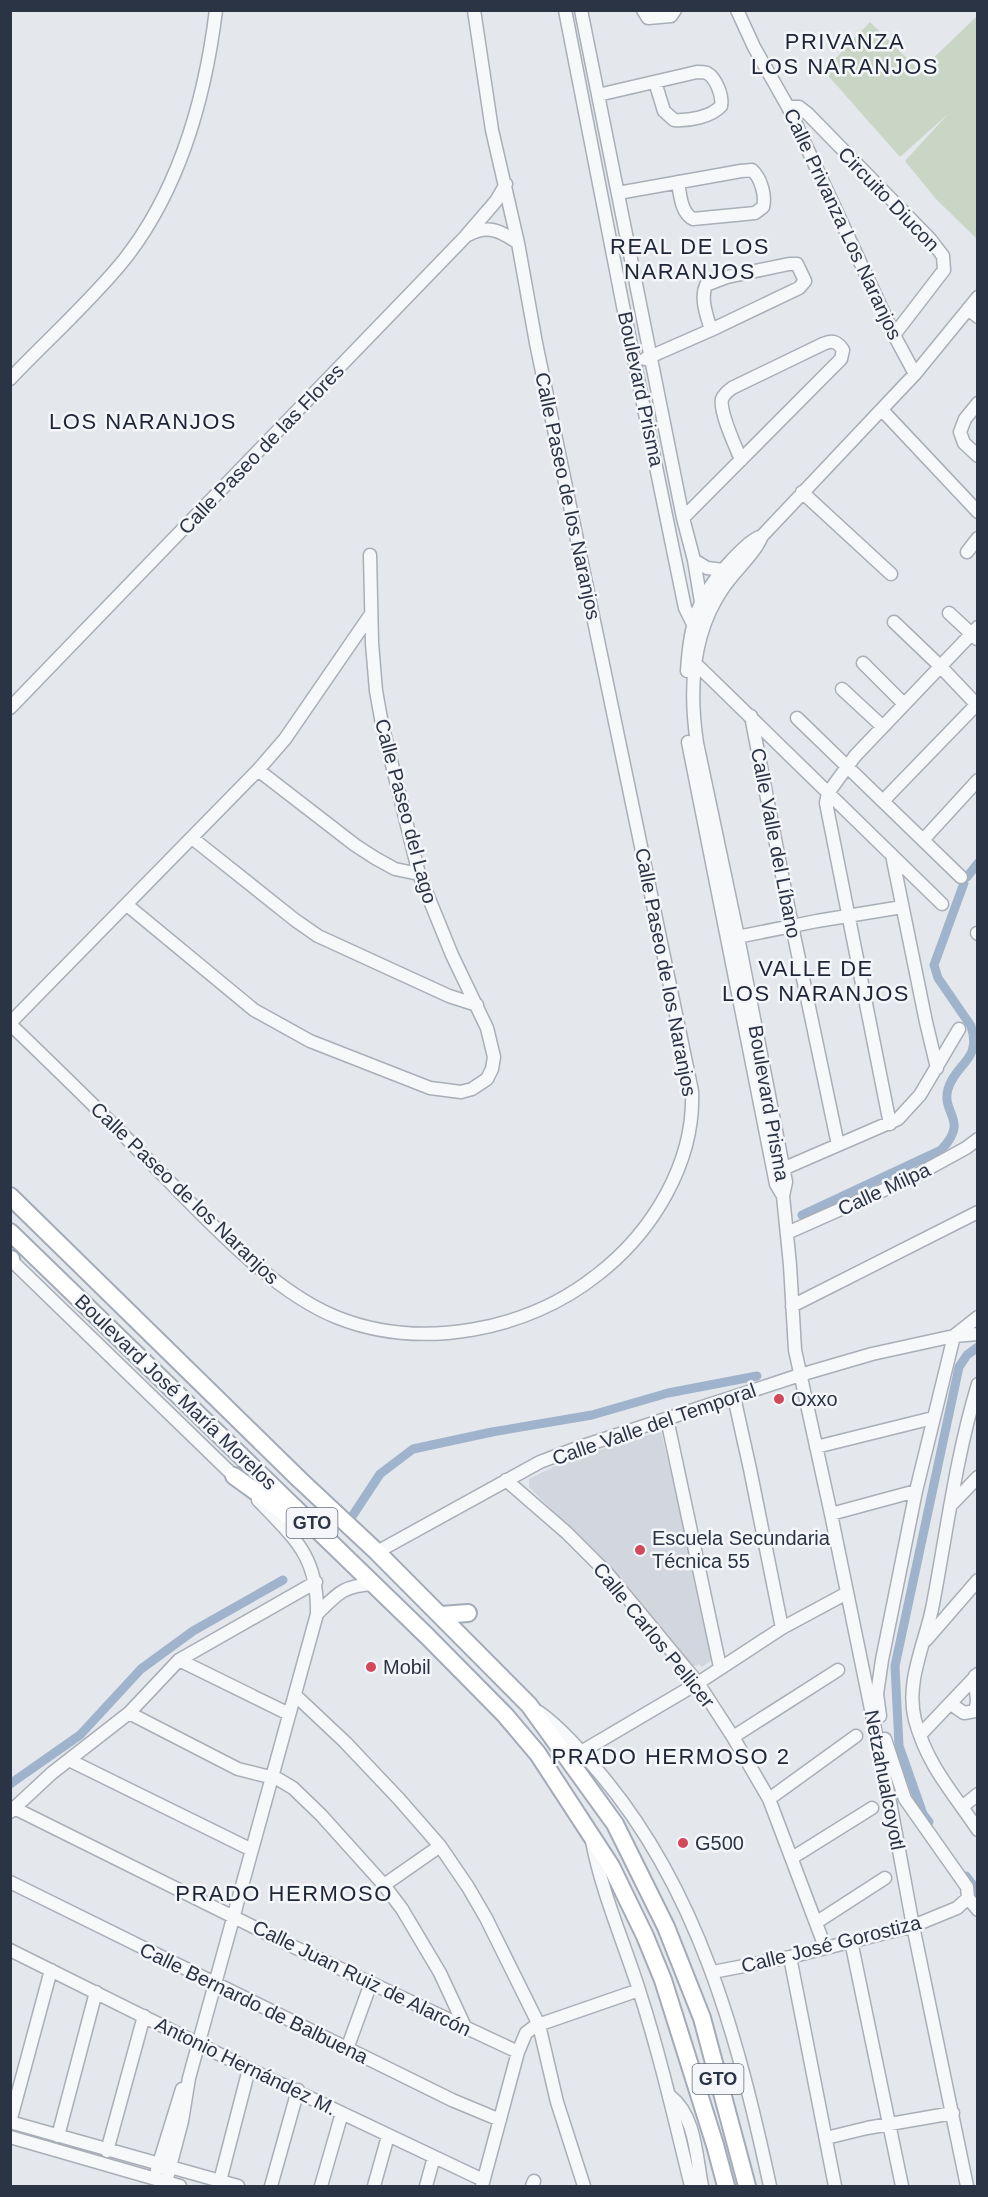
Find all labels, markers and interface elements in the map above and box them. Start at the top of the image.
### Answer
district label: PRIVANZA LOS NARANJOS [751,29,939,79]
street label: Calle Privanza Los Naranjos [780,105,906,343]
street label: Circuito Diucon [834,143,944,255]
district label: REAL DE LOS NARANJOS [610,234,770,284]
street label: Boulevard Prisma [614,310,668,469]
street label: Calle Paseo de las Flores [174,359,348,539]
street label: Calle Paseo de los Naranjos [531,370,605,622]
district label: LOS NARANJOS [49,409,237,434]
street label: Calle Paseo del Lago [371,716,441,906]
street label: Calle Valle del Líbano [747,746,805,940]
street label: Calle Paseo de los Naranjos [631,846,701,1098]
district label: VALLE DE LOS NARANJOS [722,956,910,1006]
street label: Boulevard Prisma [744,1023,794,1183]
street label: Calle Paseo de los Naranjos [87,1097,283,1289]
street label: Calle Milpa [835,1158,934,1220]
street label: Boulevard José María Morelos [71,1290,281,1494]
street label: Calle Valle del Temporal [549,1379,759,1469]
place label: Oxxo [791,1388,838,1410]
marker: Oxxo [772,1392,786,1406]
road number: GTO [286,1508,338,1538]
place label: Escuela Secundaria Técnica 55 [652,1527,831,1572]
marker: Escuela Secundaria Técnica 55 [633,1543,647,1557]
street label: Calle Carlos Pellicer [589,1558,719,1712]
place label: Mobil [383,1656,431,1678]
marker: Mobil [364,1660,378,1674]
street label: Netzahualcoyotl [861,1708,909,1852]
district label: PRADO HERMOSO 2 [552,1744,790,1769]
place label: G500 [695,1832,744,1854]
marker: G500 [676,1836,690,1850]
district label: PRADO HERMOSO [175,1881,393,1906]
street label: Calle José Gorostiza [739,1911,924,1977]
street label: Calle Juan Ruiz de Alarcón [249,1915,475,2041]
street label: Calle Bernardo de Balbuena [136,1938,373,2068]
street label: Antonio Hernández M. [152,2012,340,2120]
road number: GTO [692,2064,744,2094]

